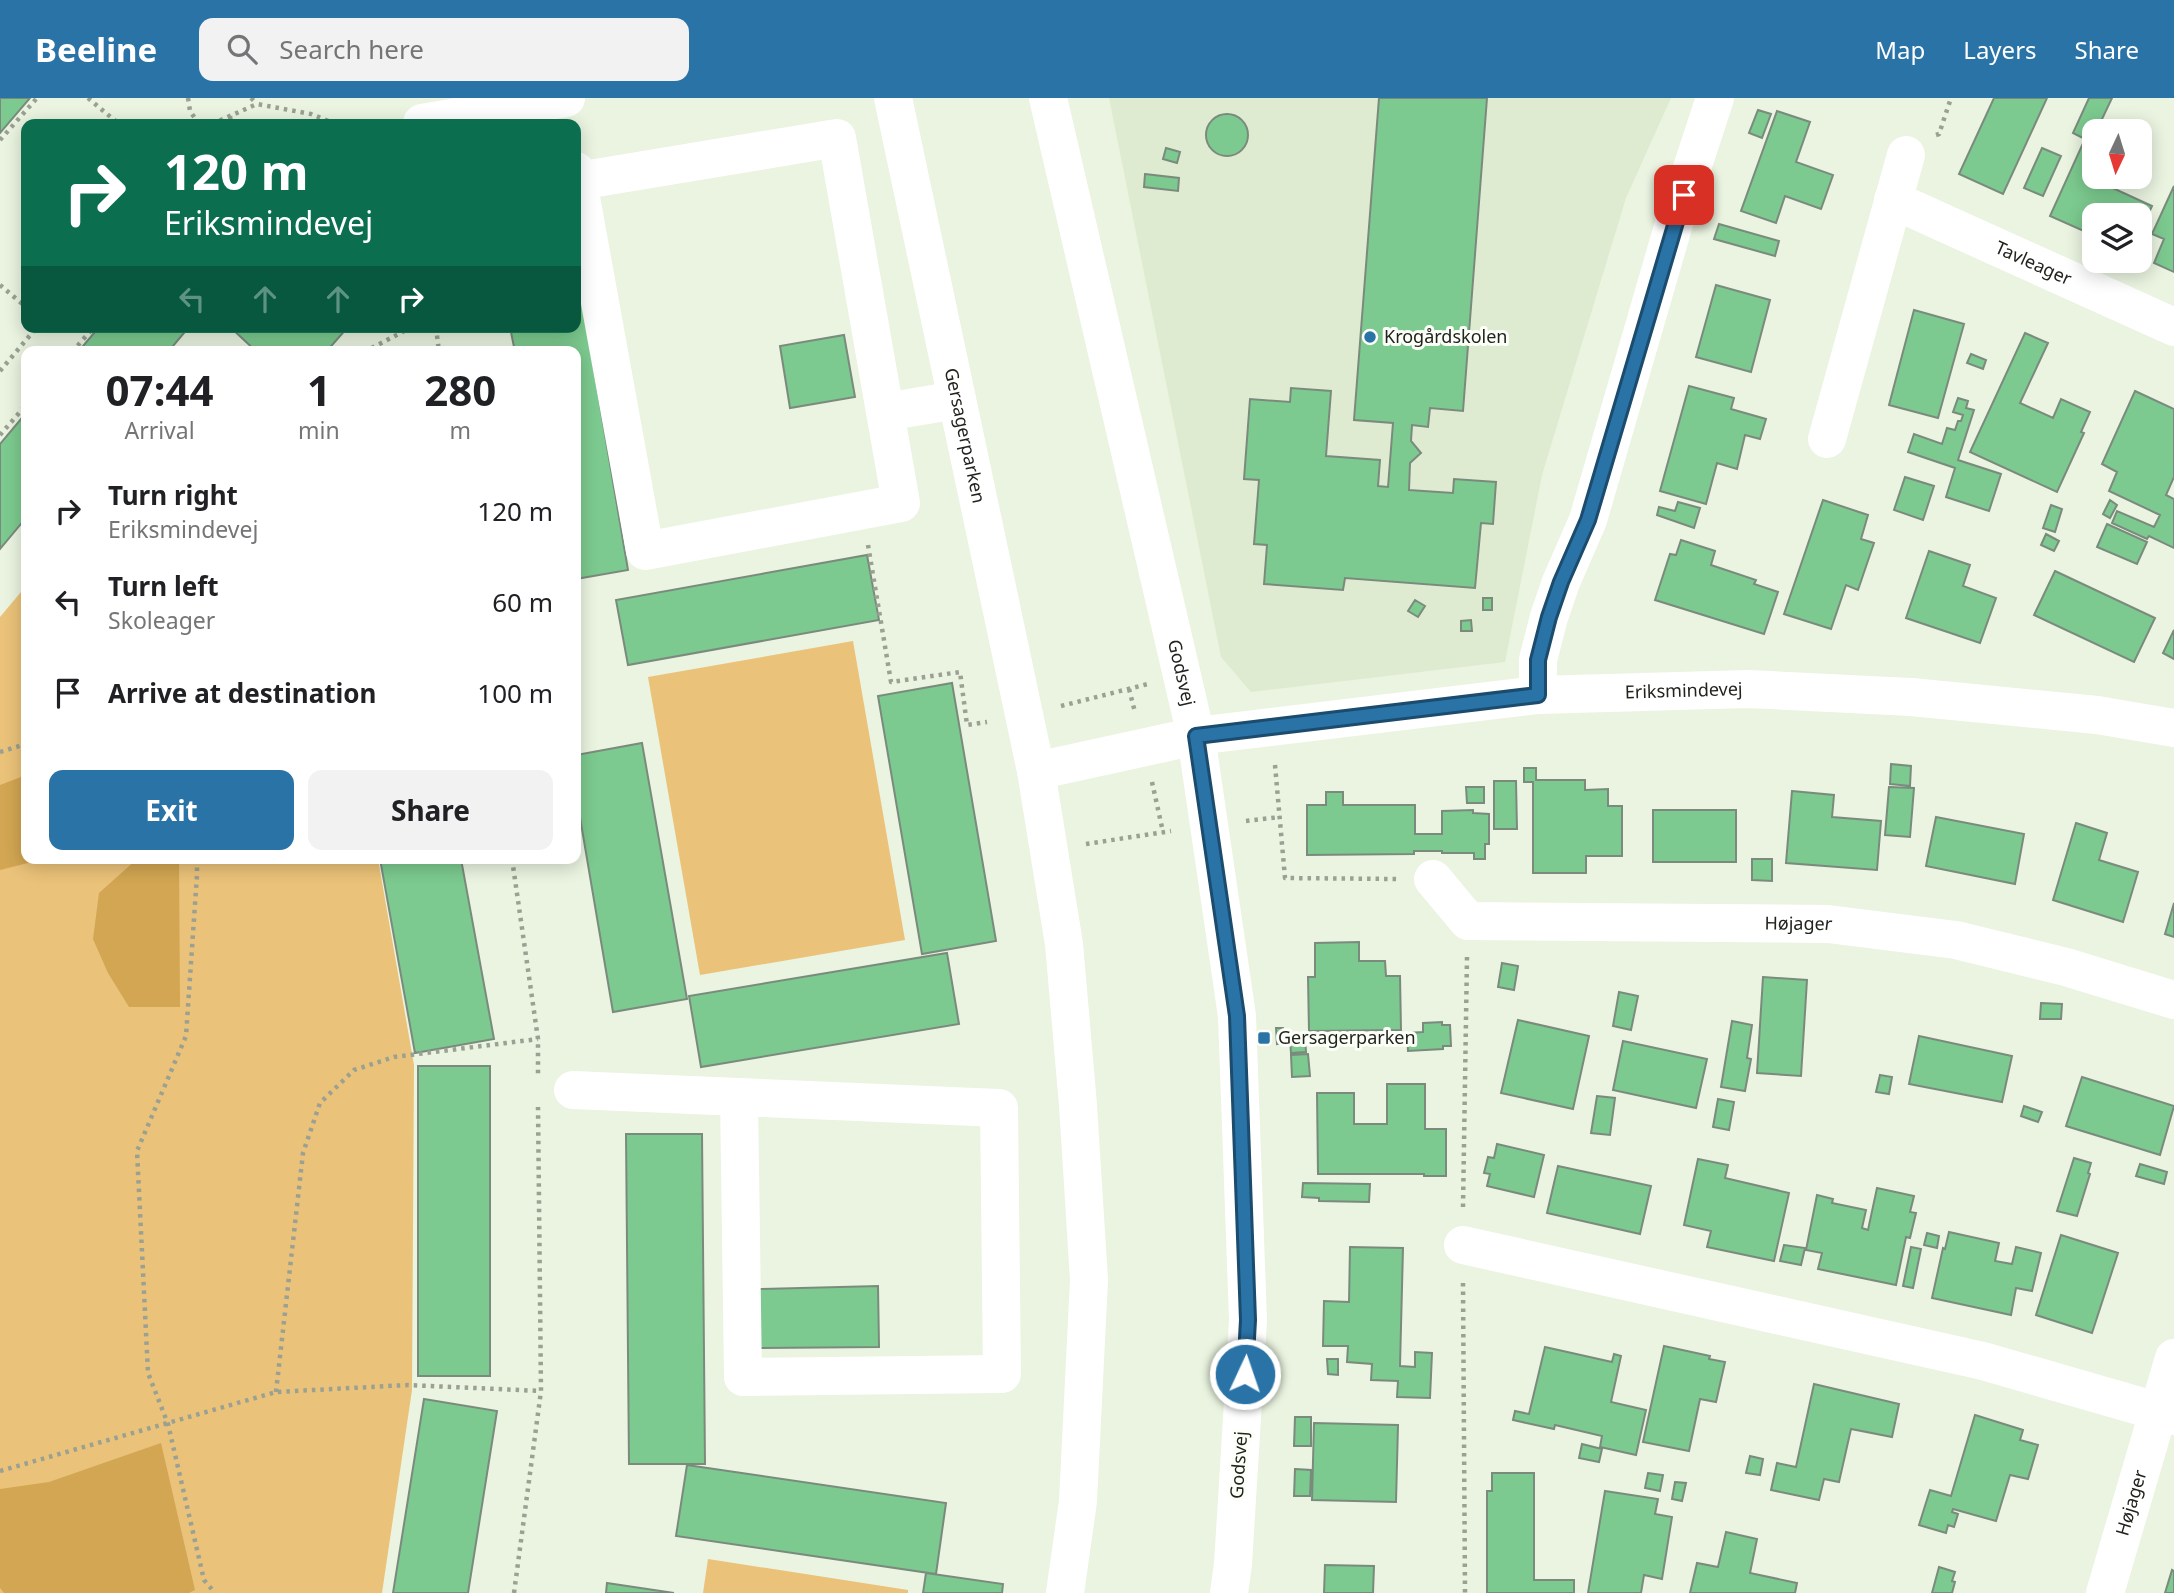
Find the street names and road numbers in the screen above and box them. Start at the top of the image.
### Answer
street label: Tavleager [1992,235,2076,290]
street label: Gersagerparken [940,365,992,505]
street label: Godsvej [1163,637,1202,708]
street label: Eriksmindevej [1624,676,1743,704]
street label: Højager [1764,910,1834,935]
street label: Godsvej [1224,1430,1252,1500]
street label: Højager [2109,1466,2152,1538]

